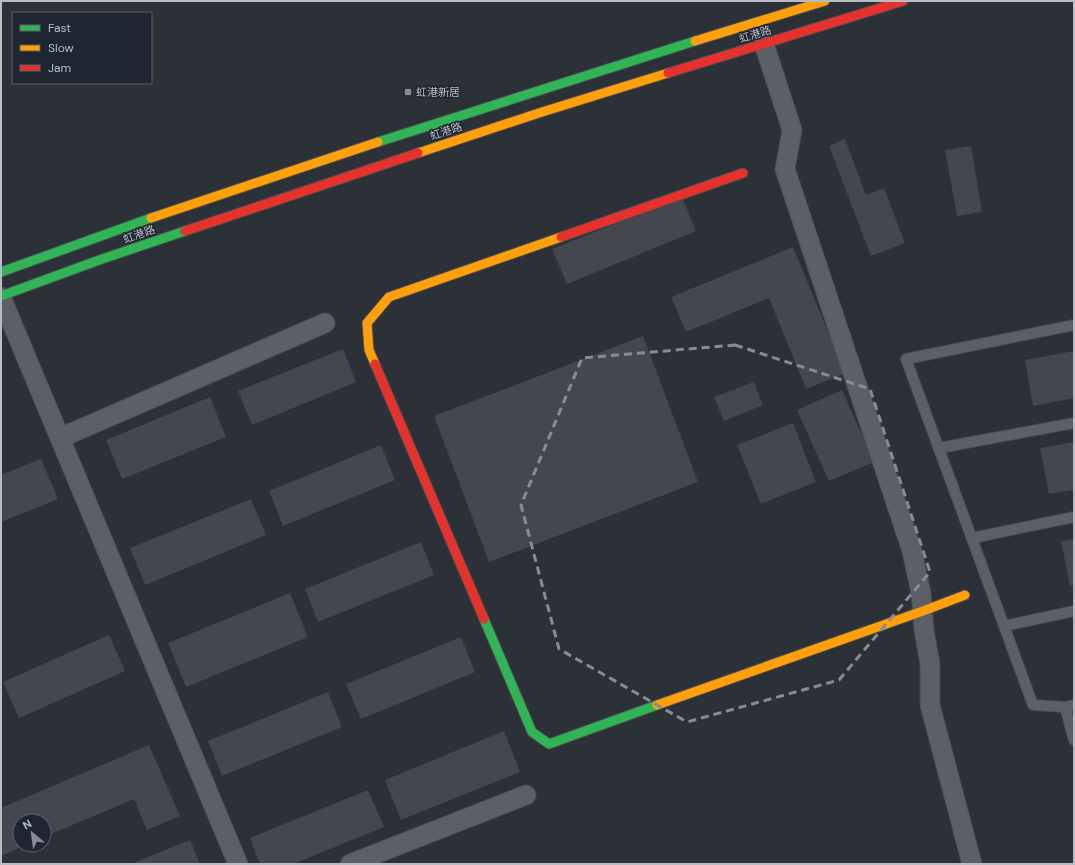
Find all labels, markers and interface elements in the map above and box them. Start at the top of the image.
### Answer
legend [12,12,152,84]
text: Fast [48,20,71,36]
street label: 虹港路 [737,22,773,46]
text: Slow [48,40,74,56]
text: Jam [48,60,71,76]
place label: 虹港新居 [416,85,460,99]
marker: 虹港新居 [403,87,413,97]
street label: 虹港路 [428,119,464,143]
street label: 虹港路 [121,222,157,246]
north arrow [12,813,52,853]
text: N [20,816,34,832]

